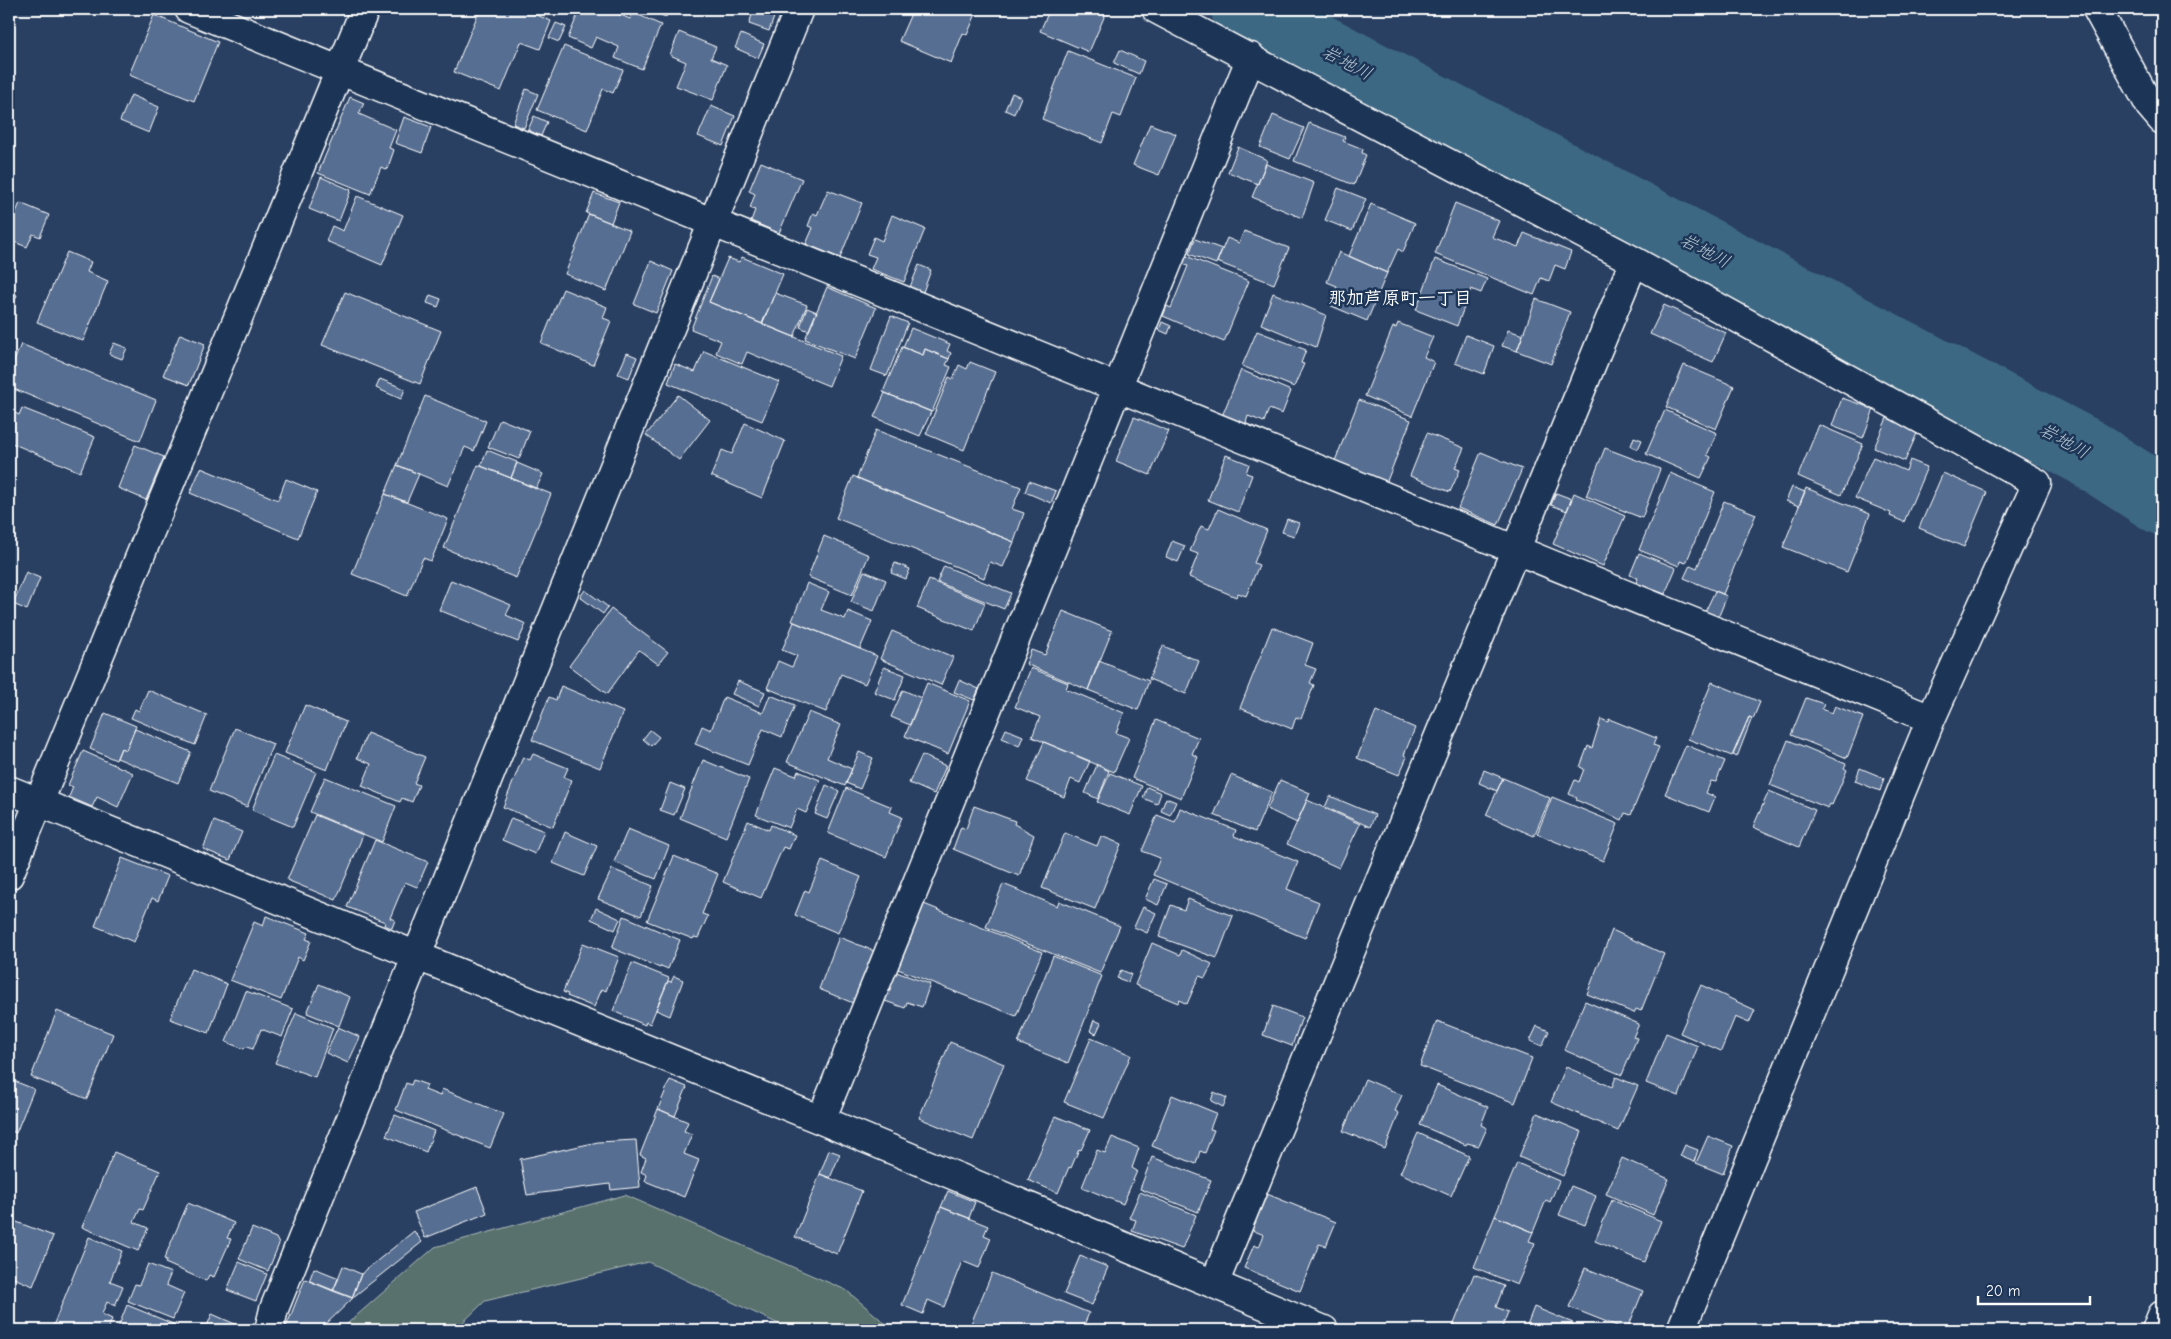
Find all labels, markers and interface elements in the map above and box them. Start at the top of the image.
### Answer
water label: 岩地川 [1318,41,1376,85]
water label: 岩地川 [1676,229,1734,273]
district label: 那加芦原町一丁目 [1328,288,1472,309]
water label: 岩地川 [2035,419,2093,463]
scale bar [1978,1274,2091,1306]
text: 20 m [1986,1282,2020,1300]

